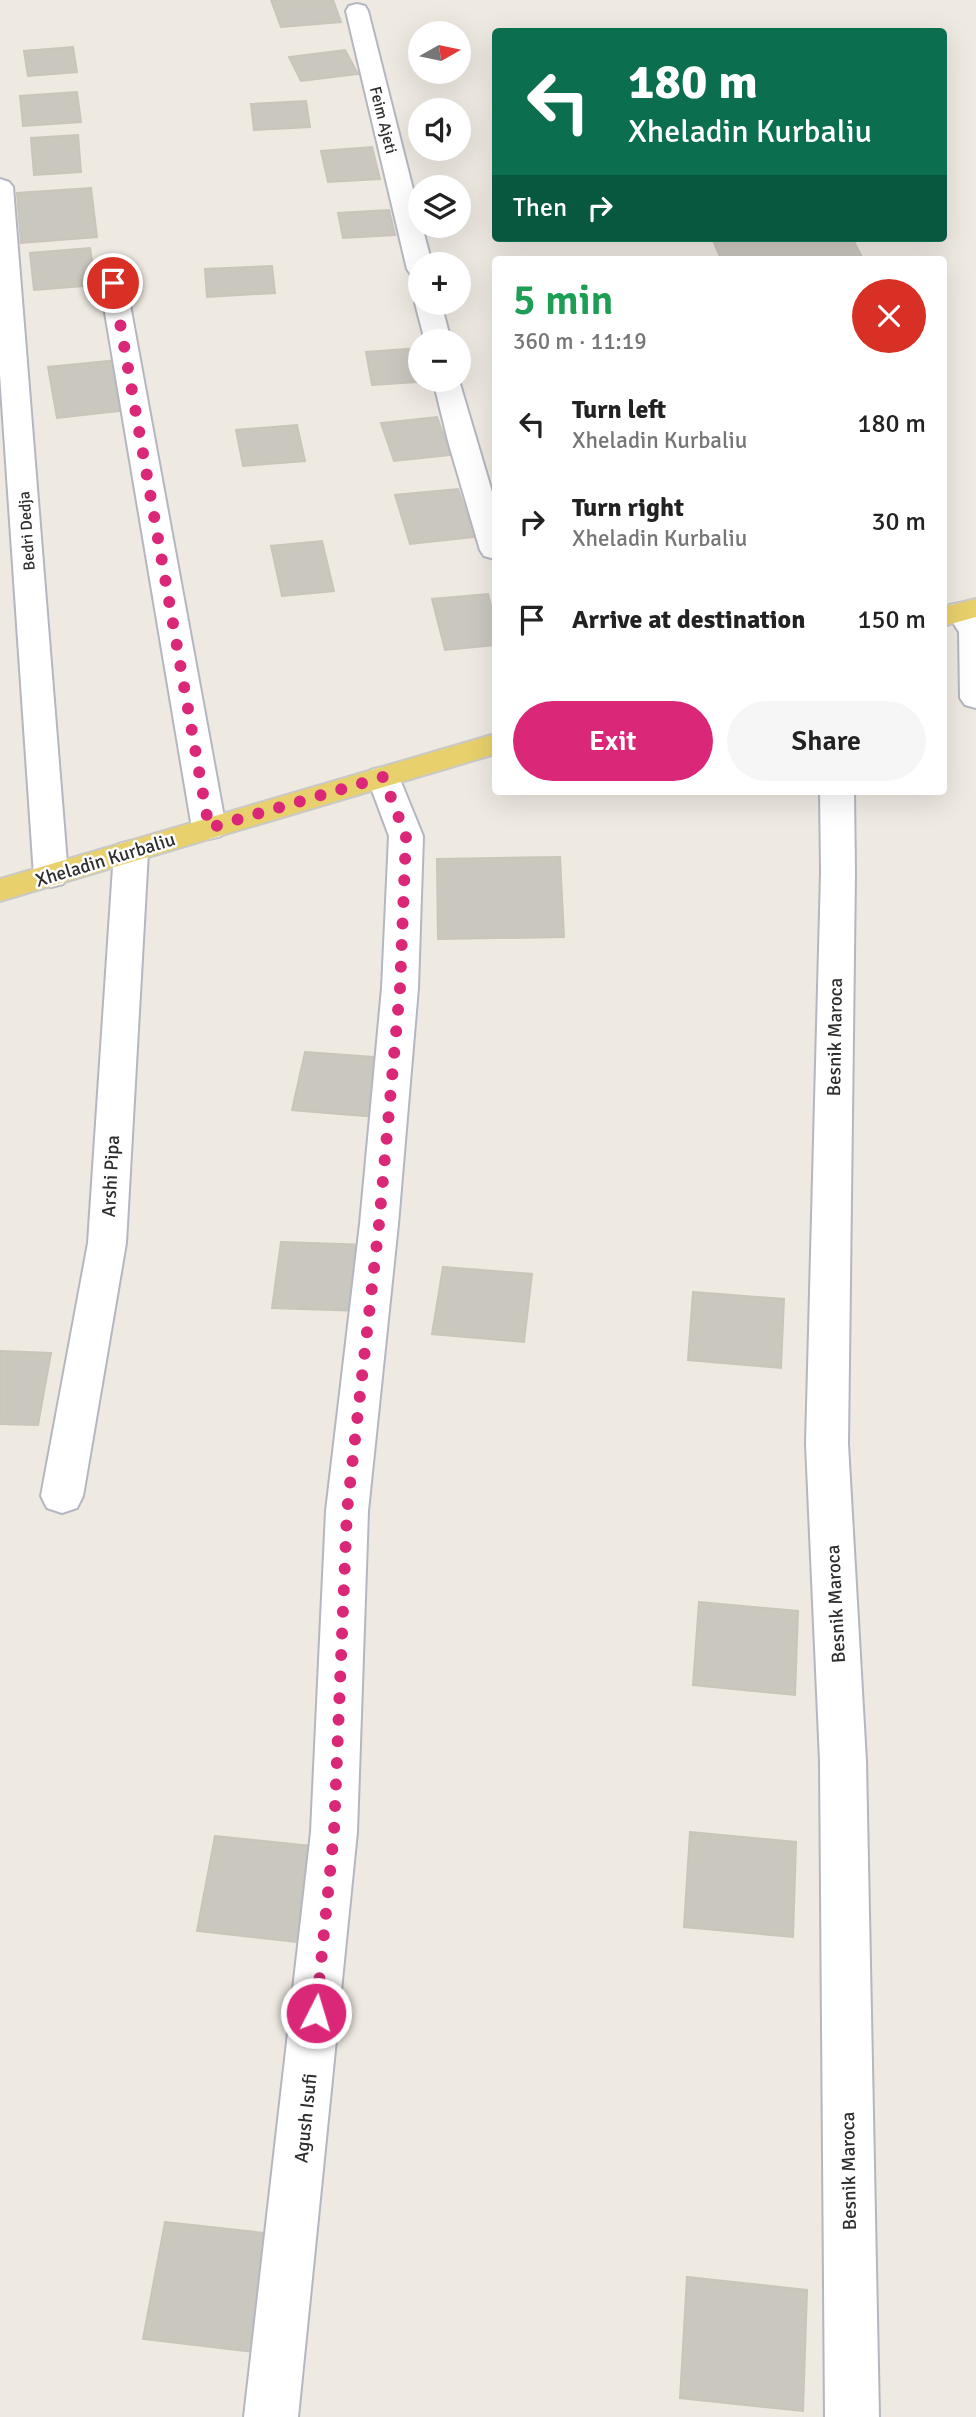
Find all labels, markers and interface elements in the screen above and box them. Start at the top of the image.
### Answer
north arrow [408,21,471,84]
map controls [408,21,471,392]
text: 180 m [628,52,758,112]
icon: left [513,56,604,147]
street label: Feim Ajeti [365,84,401,156]
button: sound [408,98,471,161]
text: Xheladin Kurbaliu [628,112,872,151]
button: layers [408,175,471,238]
icon: right [581,189,619,227]
text: Then [513,192,567,224]
button: + [408,252,471,315]
pin [83,253,143,313]
icon: arrive [94,264,132,302]
text: 5 min [513,275,614,326]
button: close [852,279,926,353]
text: 360 m · 11:19 [513,327,647,356]
button: − [408,329,471,392]
text: Turn left [572,394,666,426]
icon: left [513,405,551,443]
text: 180 m [857,408,926,440]
text: Xheladin Kurbaliu [572,426,747,455]
street label: Bedri Dedja [14,491,40,571]
text: Turn right [572,492,684,524]
icon: right [513,503,551,541]
text: 30 m [871,506,926,538]
text: Xheladin Kurbaliu [572,524,747,553]
icon: arrive [513,601,551,639]
text: Arrive at destination [572,604,805,636]
text: 150 m [857,604,926,636]
button: Exit [513,701,713,781]
button: Share [727,701,926,781]
street label: Xheladin Kurbaliu [32,827,178,893]
street label: Besnik Maroca [822,978,848,1097]
street label: Arshi Pipa [97,1134,125,1218]
street label: Besnik Maroca [821,1544,851,1664]
position arrow [279,1976,353,2050]
street label: Agush Isufi [289,2072,323,2164]
street label: Besnik Maroca [836,2111,862,2230]

